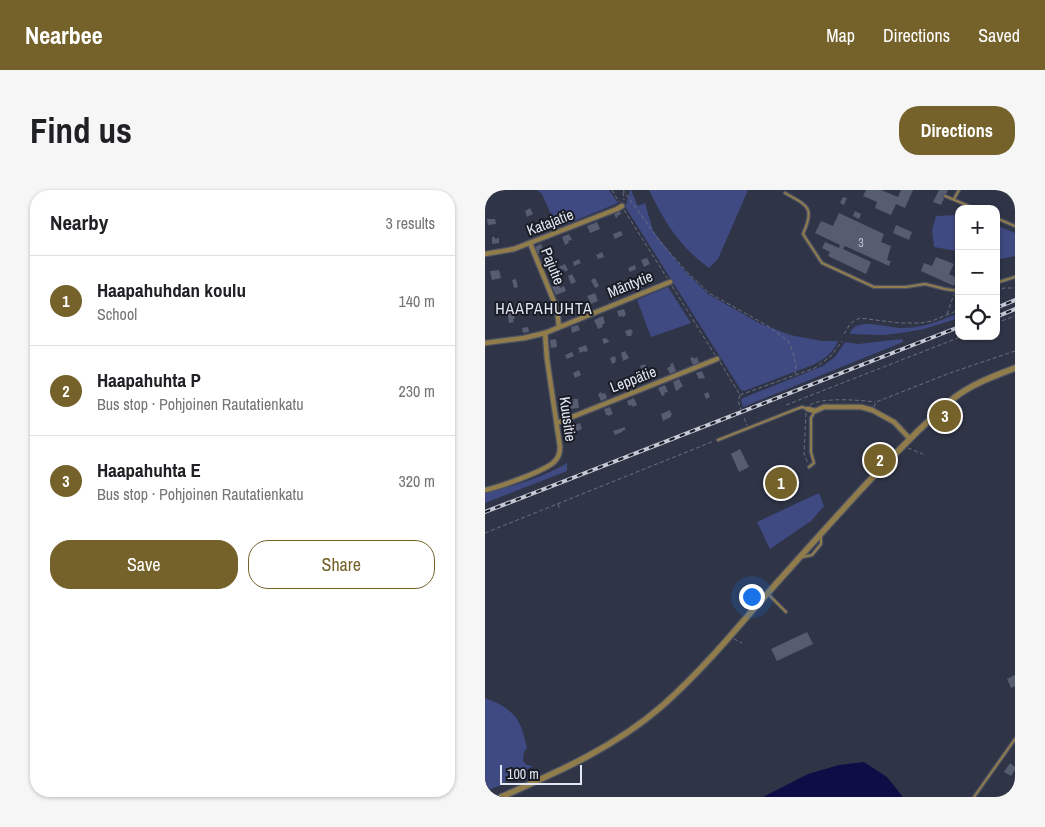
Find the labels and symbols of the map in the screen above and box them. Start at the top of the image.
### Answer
street label: Katajatie [524,203,577,241]
house number: 3 [858,235,864,251]
street label: Pajutie [536,244,570,288]
street label: Mäntytie [604,265,656,303]
district label: HAAPAHUHTA [495,297,593,319]
street label: Leppätie [607,361,659,397]
street label: Kuusitie [554,395,582,443]
pin: 3 [929,397,961,435]
pin: 2 [864,441,896,479]
pin: 1 [765,464,797,502]
your location [739,584,765,610]
scale bar [500,762,583,785]

